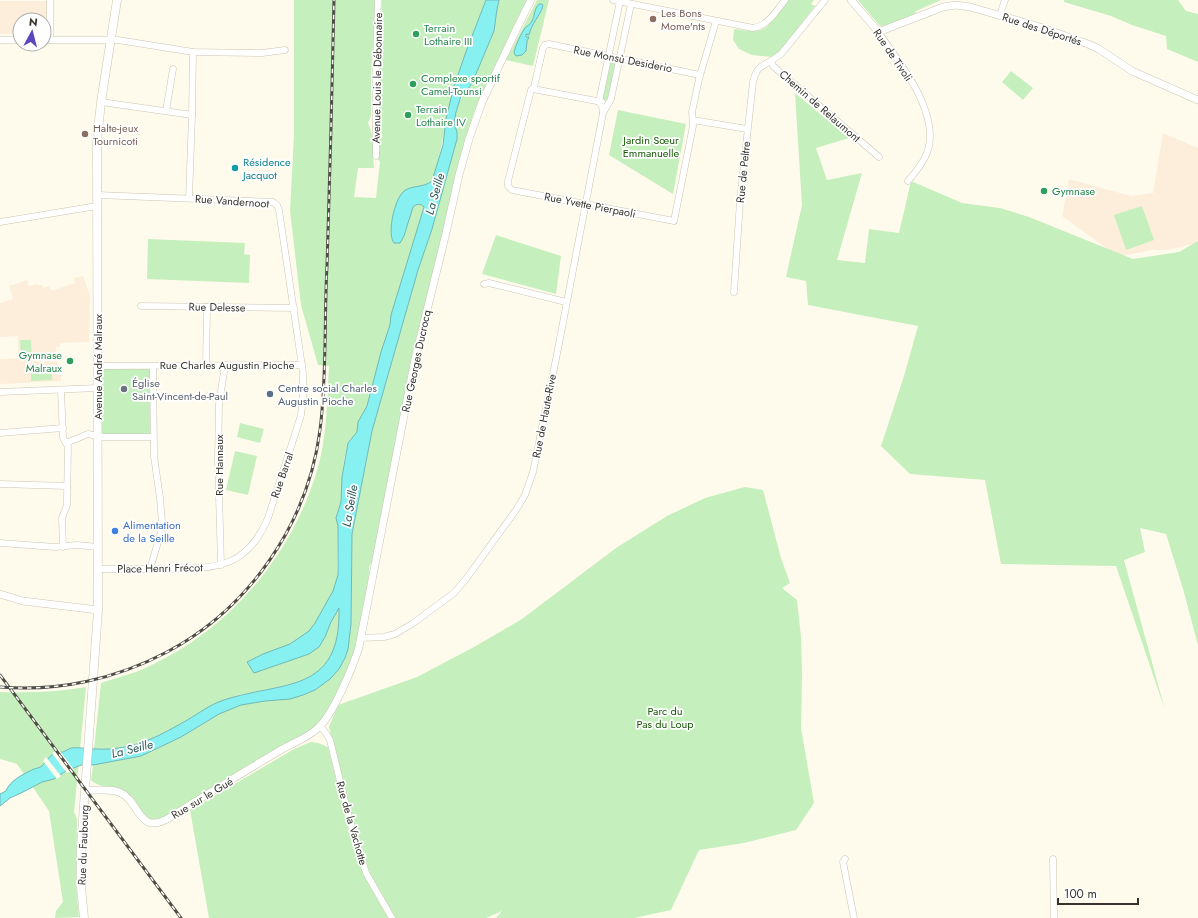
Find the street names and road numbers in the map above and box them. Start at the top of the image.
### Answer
street label: Rue des Déportés [1000,9,1084,50]
street label: Avenue Louis le Débonnaire [368,12,386,144]
street label: Rue de Tivoli [870,26,917,85]
street label: Rue Monsù Desiderio [572,42,674,76]
street label: Chemin de Relaumont [776,66,864,146]
street label: Rue de Peltre [732,140,754,204]
street label: Rue Yvette Pierpaoli [543,188,637,222]
street label: Rue Vandernoot [194,190,270,212]
street label: Rue Delesse [188,299,246,315]
street label: Rue Georges Ducrocq [397,308,435,414]
street label: Avenue André Malraux [90,314,106,420]
street label: Rue Charles Augustin Pioche [160,357,295,373]
street label: Rue de Haute-Rive [528,372,560,459]
street label: Rue Hannaux [211,434,227,496]
street label: Rue Barral [267,450,297,500]
street label: Place Henri Frécot [117,559,203,577]
street label: Rue sur le Gué [168,773,236,823]
street label: Rue de la Vachotte [332,779,372,867]
street label: Rue du Faubourg [74,805,92,885]

